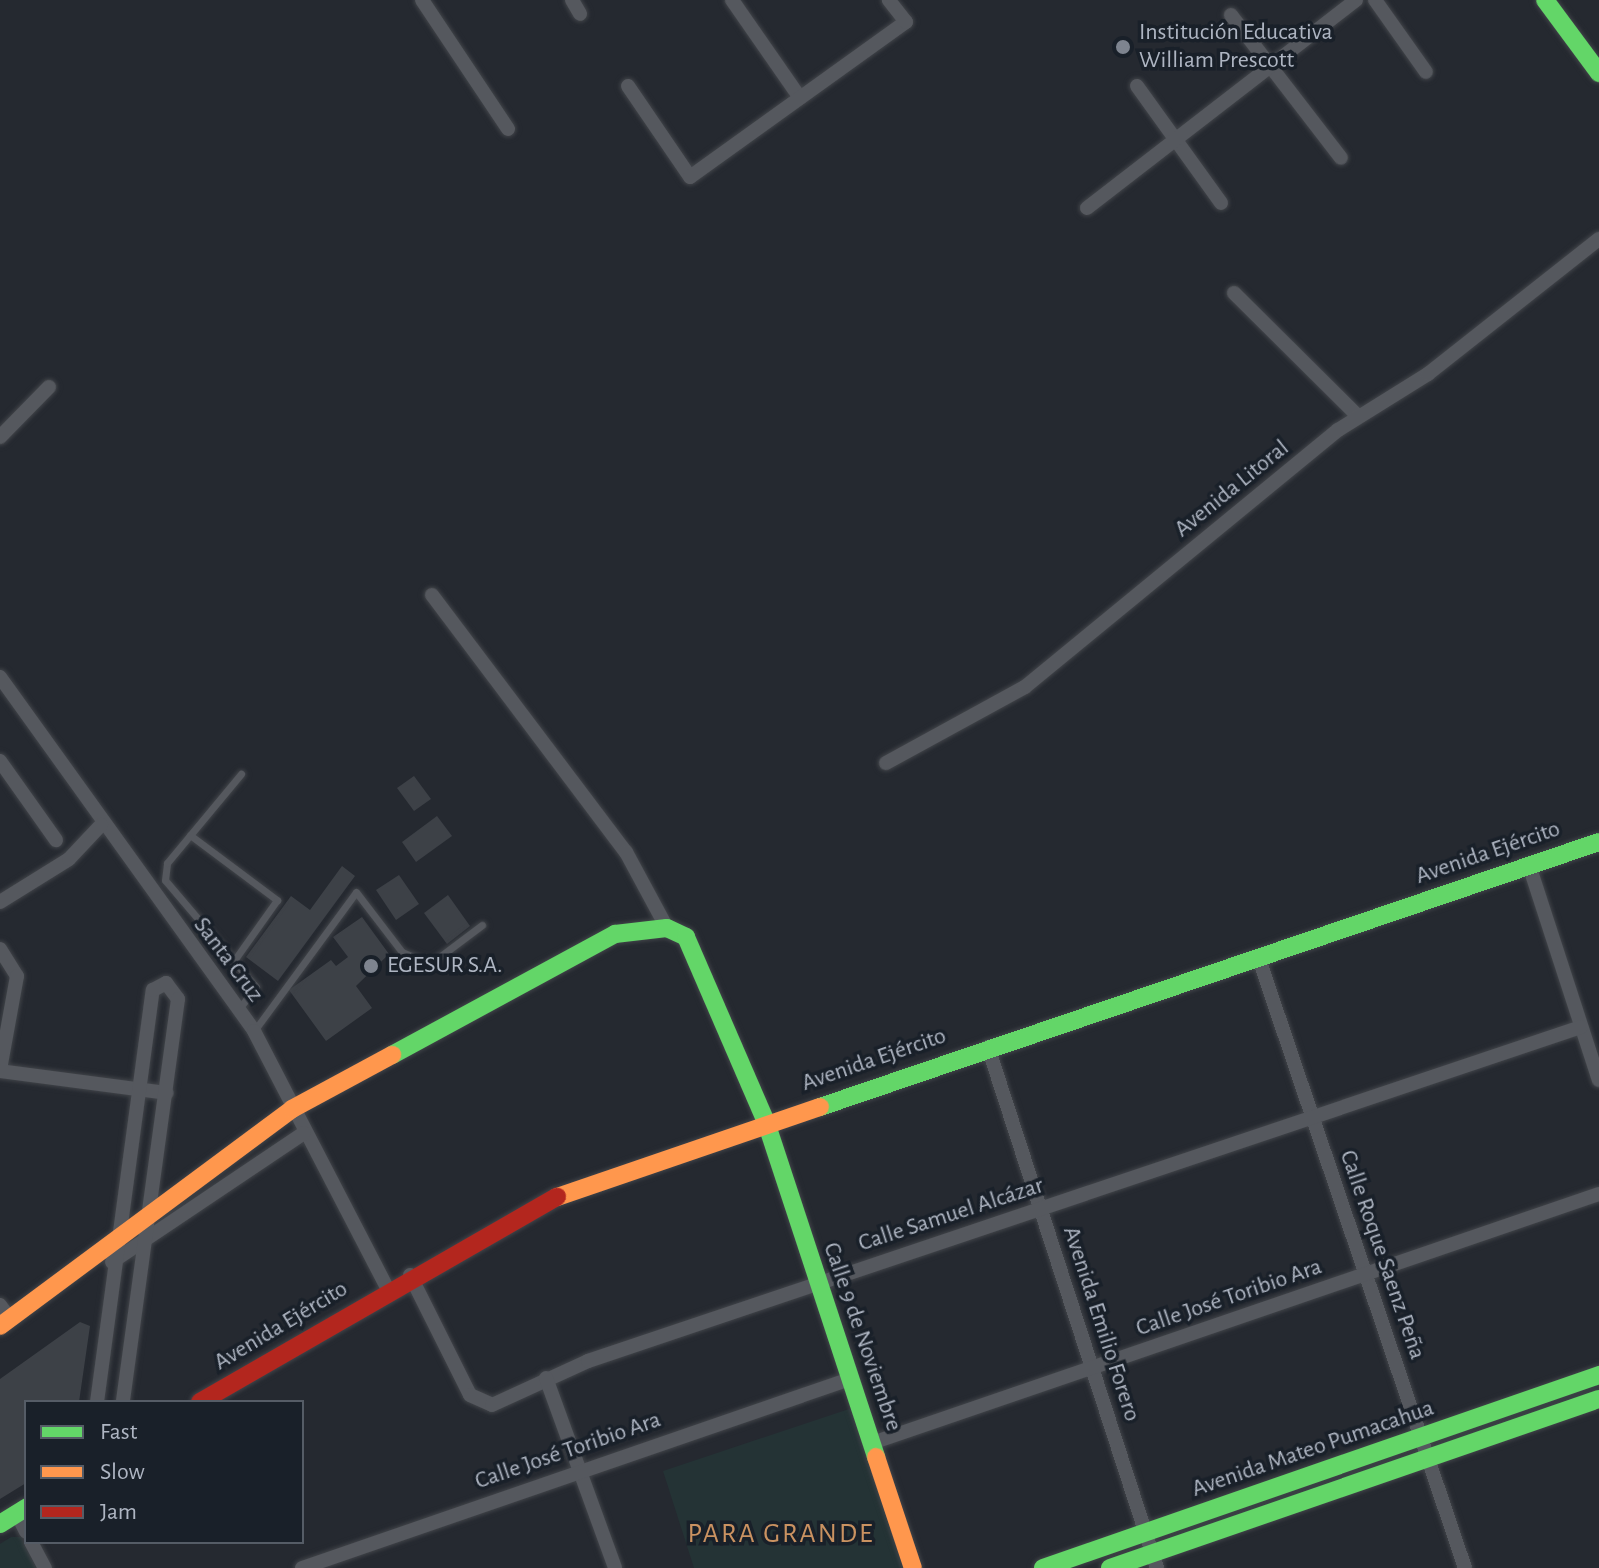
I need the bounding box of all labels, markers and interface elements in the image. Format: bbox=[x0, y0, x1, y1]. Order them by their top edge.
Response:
place label: Institución Educativa William Prescott bbox=[1139, 19, 1333, 75]
marker: Institución Educativa William Prescott bbox=[1114, 38, 1132, 56]
street label: Avenida Litoral bbox=[1169, 434, 1295, 544]
street label: Avenida Ejército bbox=[1412, 815, 1564, 891]
street label: Santa Cruz bbox=[187, 912, 269, 1008]
place label: EGESUR S.A. bbox=[387, 952, 503, 980]
marker: EGESUR S.A. bbox=[362, 957, 380, 975]
street label: Avenida Ejército bbox=[798, 1022, 950, 1098]
street label: Calle Roque Saenz Peña bbox=[1333, 1147, 1431, 1363]
street label: Calle Samuel Alcázar bbox=[855, 1172, 1047, 1258]
street label: Avenida Emilio Forero bbox=[1056, 1223, 1146, 1425]
street label: Calle 9 de Noviembre bbox=[816, 1239, 908, 1435]
street label: Calle José Toribio Ara bbox=[1132, 1253, 1326, 1343]
street label: Avenida Ejército bbox=[209, 1275, 353, 1377]
street label: Avenida Mateo Pumacahua bbox=[1188, 1394, 1438, 1504]
legend bbox=[24, 1400, 304, 1544]
street label: Calle José Toribio Ara bbox=[471, 1406, 665, 1496]
text: Fast bbox=[100, 1420, 137, 1444]
text: Slow bbox=[100, 1460, 145, 1484]
text: Jam bbox=[100, 1500, 137, 1524]
district label: PARA GRANDE bbox=[688, 1517, 874, 1551]

